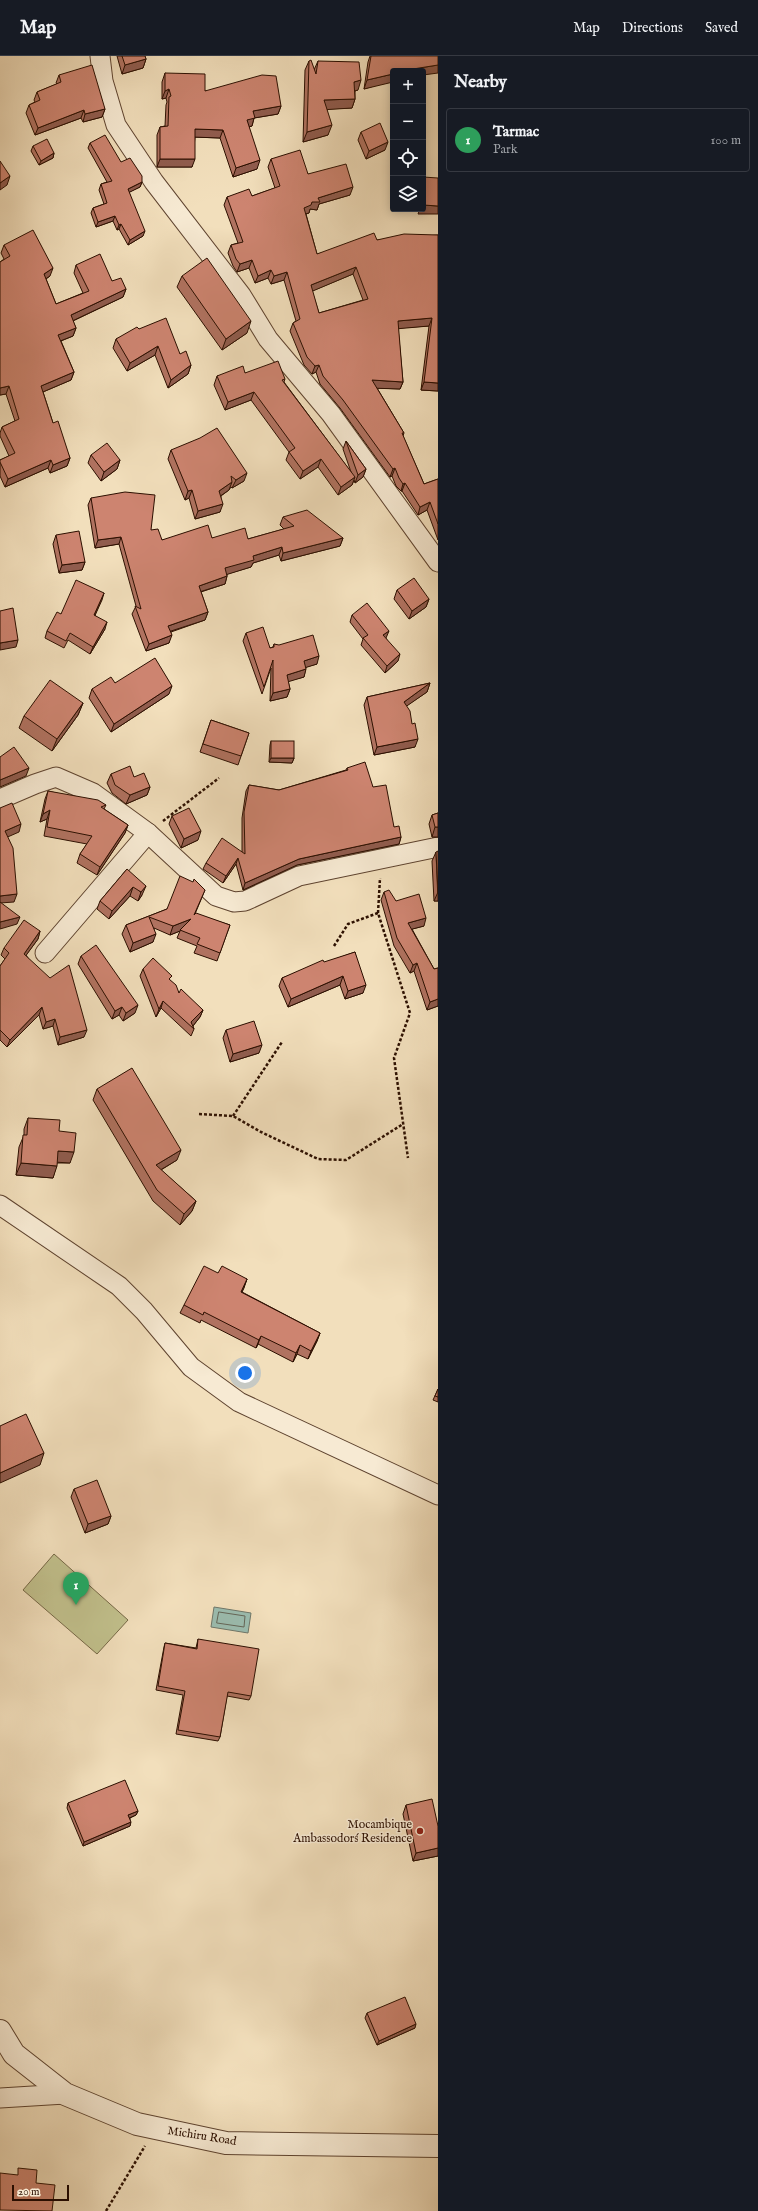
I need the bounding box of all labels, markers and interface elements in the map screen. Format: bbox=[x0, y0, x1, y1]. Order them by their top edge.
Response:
text: Map bbox=[20, 16, 56, 40]
text: Map bbox=[573, 19, 600, 37]
text: Directions bbox=[622, 19, 683, 37]
text: Saved bbox=[705, 19, 738, 37]
map controls bbox=[390, 68, 426, 212]
button: + bbox=[390, 68, 426, 104]
text: Nearby bbox=[454, 72, 507, 93]
button: − bbox=[390, 104, 426, 140]
text: Tarmac bbox=[493, 122, 539, 141]
text: 1 bbox=[466, 132, 470, 149]
text: 100 m bbox=[711, 132, 741, 149]
button: locate bbox=[390, 140, 426, 176]
text: Park bbox=[493, 141, 518, 158]
button: layers bbox=[390, 176, 426, 212]
your location bbox=[235, 1363, 255, 1383]
pin: 1 bbox=[63, 1572, 89, 1605]
place label: Mocambique Ambassodorś Residence bbox=[292, 1817, 412, 1846]
marker: Mocambique Ambassodorś Residence bbox=[415, 1826, 425, 1836]
street label: Michiru Road bbox=[166, 2123, 238, 2149]
scale bar bbox=[12, 2183, 69, 2202]
text: 20 m bbox=[18, 2185, 39, 2199]

